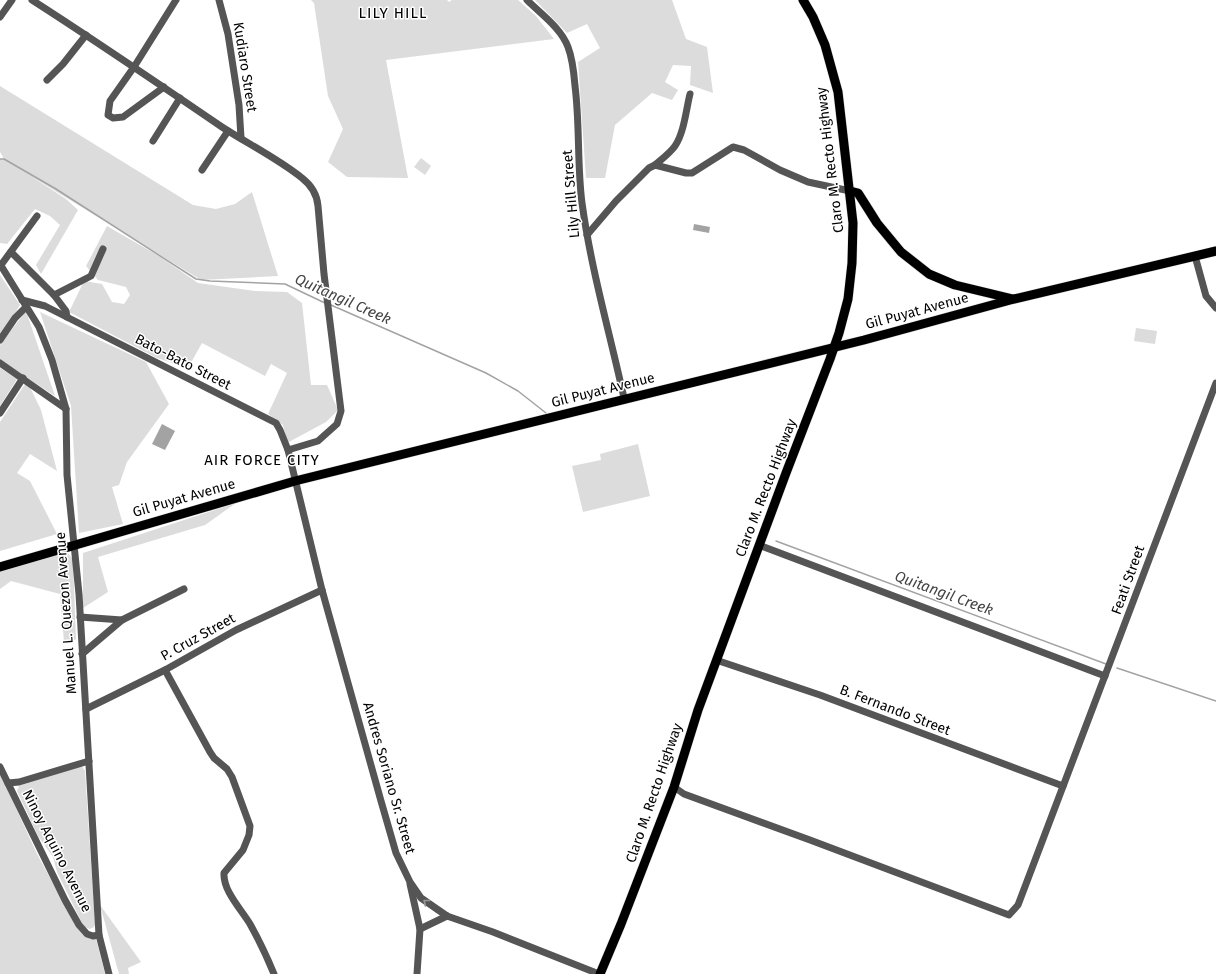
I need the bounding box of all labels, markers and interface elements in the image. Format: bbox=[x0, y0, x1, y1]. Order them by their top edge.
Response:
district label: LILY HILL bbox=[359, 4, 427, 22]
street label: Kudiaro Street bbox=[229, 21, 261, 114]
street label: Claro M. Recto Highway bbox=[813, 86, 847, 234]
street label: Lily Hill Street bbox=[559, 148, 583, 239]
water label: Quitangil Creek bbox=[292, 270, 394, 328]
street label: Gil Puyat Avenue bbox=[864, 289, 970, 333]
street label: Bato-Bato Street bbox=[132, 330, 235, 394]
street label: Gil Puyat Avenue bbox=[550, 369, 656, 411]
street label: Claro M. Recto Highway bbox=[732, 416, 800, 559]
district label: AIR FORCE CITY bbox=[204, 451, 320, 469]
street label: Gil Puyat Avenue bbox=[131, 475, 237, 521]
street label: Manuel L. Quezon Avenue bbox=[52, 531, 80, 695]
street label: Feati Street bbox=[1108, 542, 1149, 617]
water label: Quitangil Creek bbox=[892, 567, 996, 619]
street label: P. Cruz Street bbox=[158, 609, 239, 664]
street label: B. Fernando Street bbox=[837, 681, 954, 739]
street label: Andres Soriano Sr. Street bbox=[359, 700, 419, 857]
street label: Claro M. Recto Highway bbox=[622, 721, 686, 865]
street label: Ninoy Aquino Avenue bbox=[19, 787, 95, 915]
one-way arrow bbox=[423, 899, 431, 906]

